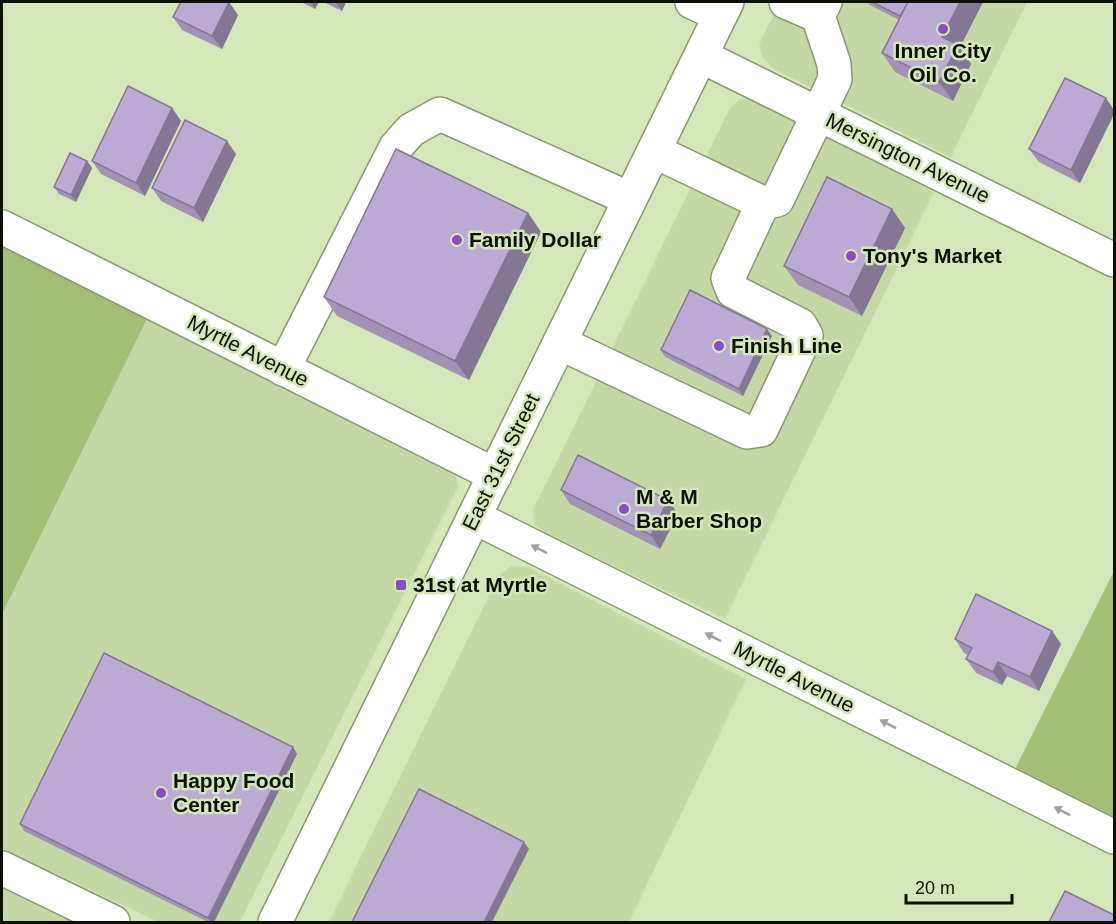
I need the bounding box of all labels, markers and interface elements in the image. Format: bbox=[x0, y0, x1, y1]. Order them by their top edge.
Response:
marker: Inner City Oil Co. bbox=[936, 22, 950, 36]
place label: Inner City Oil Co. bbox=[895, 39, 992, 86]
street label: Mersington Avenue bbox=[823, 108, 994, 207]
place label: Family Dollar bbox=[469, 228, 601, 251]
marker: Family Dollar bbox=[450, 233, 464, 247]
place label: Tony's Market bbox=[863, 244, 1002, 267]
marker: Tony's Market bbox=[844, 249, 858, 263]
street label: Myrtle Avenue bbox=[184, 310, 313, 391]
place label: Finish Line bbox=[731, 334, 842, 357]
marker: Finish Line bbox=[712, 339, 726, 353]
street label: East 31st Street bbox=[457, 389, 544, 534]
place label: M & M Barber Shop bbox=[636, 485, 762, 532]
marker: M & M Barber Shop bbox=[617, 502, 631, 516]
one-way arrow bbox=[531, 545, 548, 554]
place label: 31st at Myrtle bbox=[413, 573, 547, 596]
marker: 31st at Myrtle bbox=[394, 578, 408, 592]
one-way arrow bbox=[705, 632, 722, 641]
street label: Myrtle Avenue bbox=[730, 636, 859, 717]
one-way arrow bbox=[879, 719, 896, 729]
place label: Happy Food Center bbox=[173, 769, 294, 816]
marker: Happy Food Center bbox=[154, 786, 168, 800]
one-way arrow bbox=[1054, 806, 1071, 816]
scale bar bbox=[906, 867, 1012, 905]
text: 20 m bbox=[915, 878, 955, 898]

